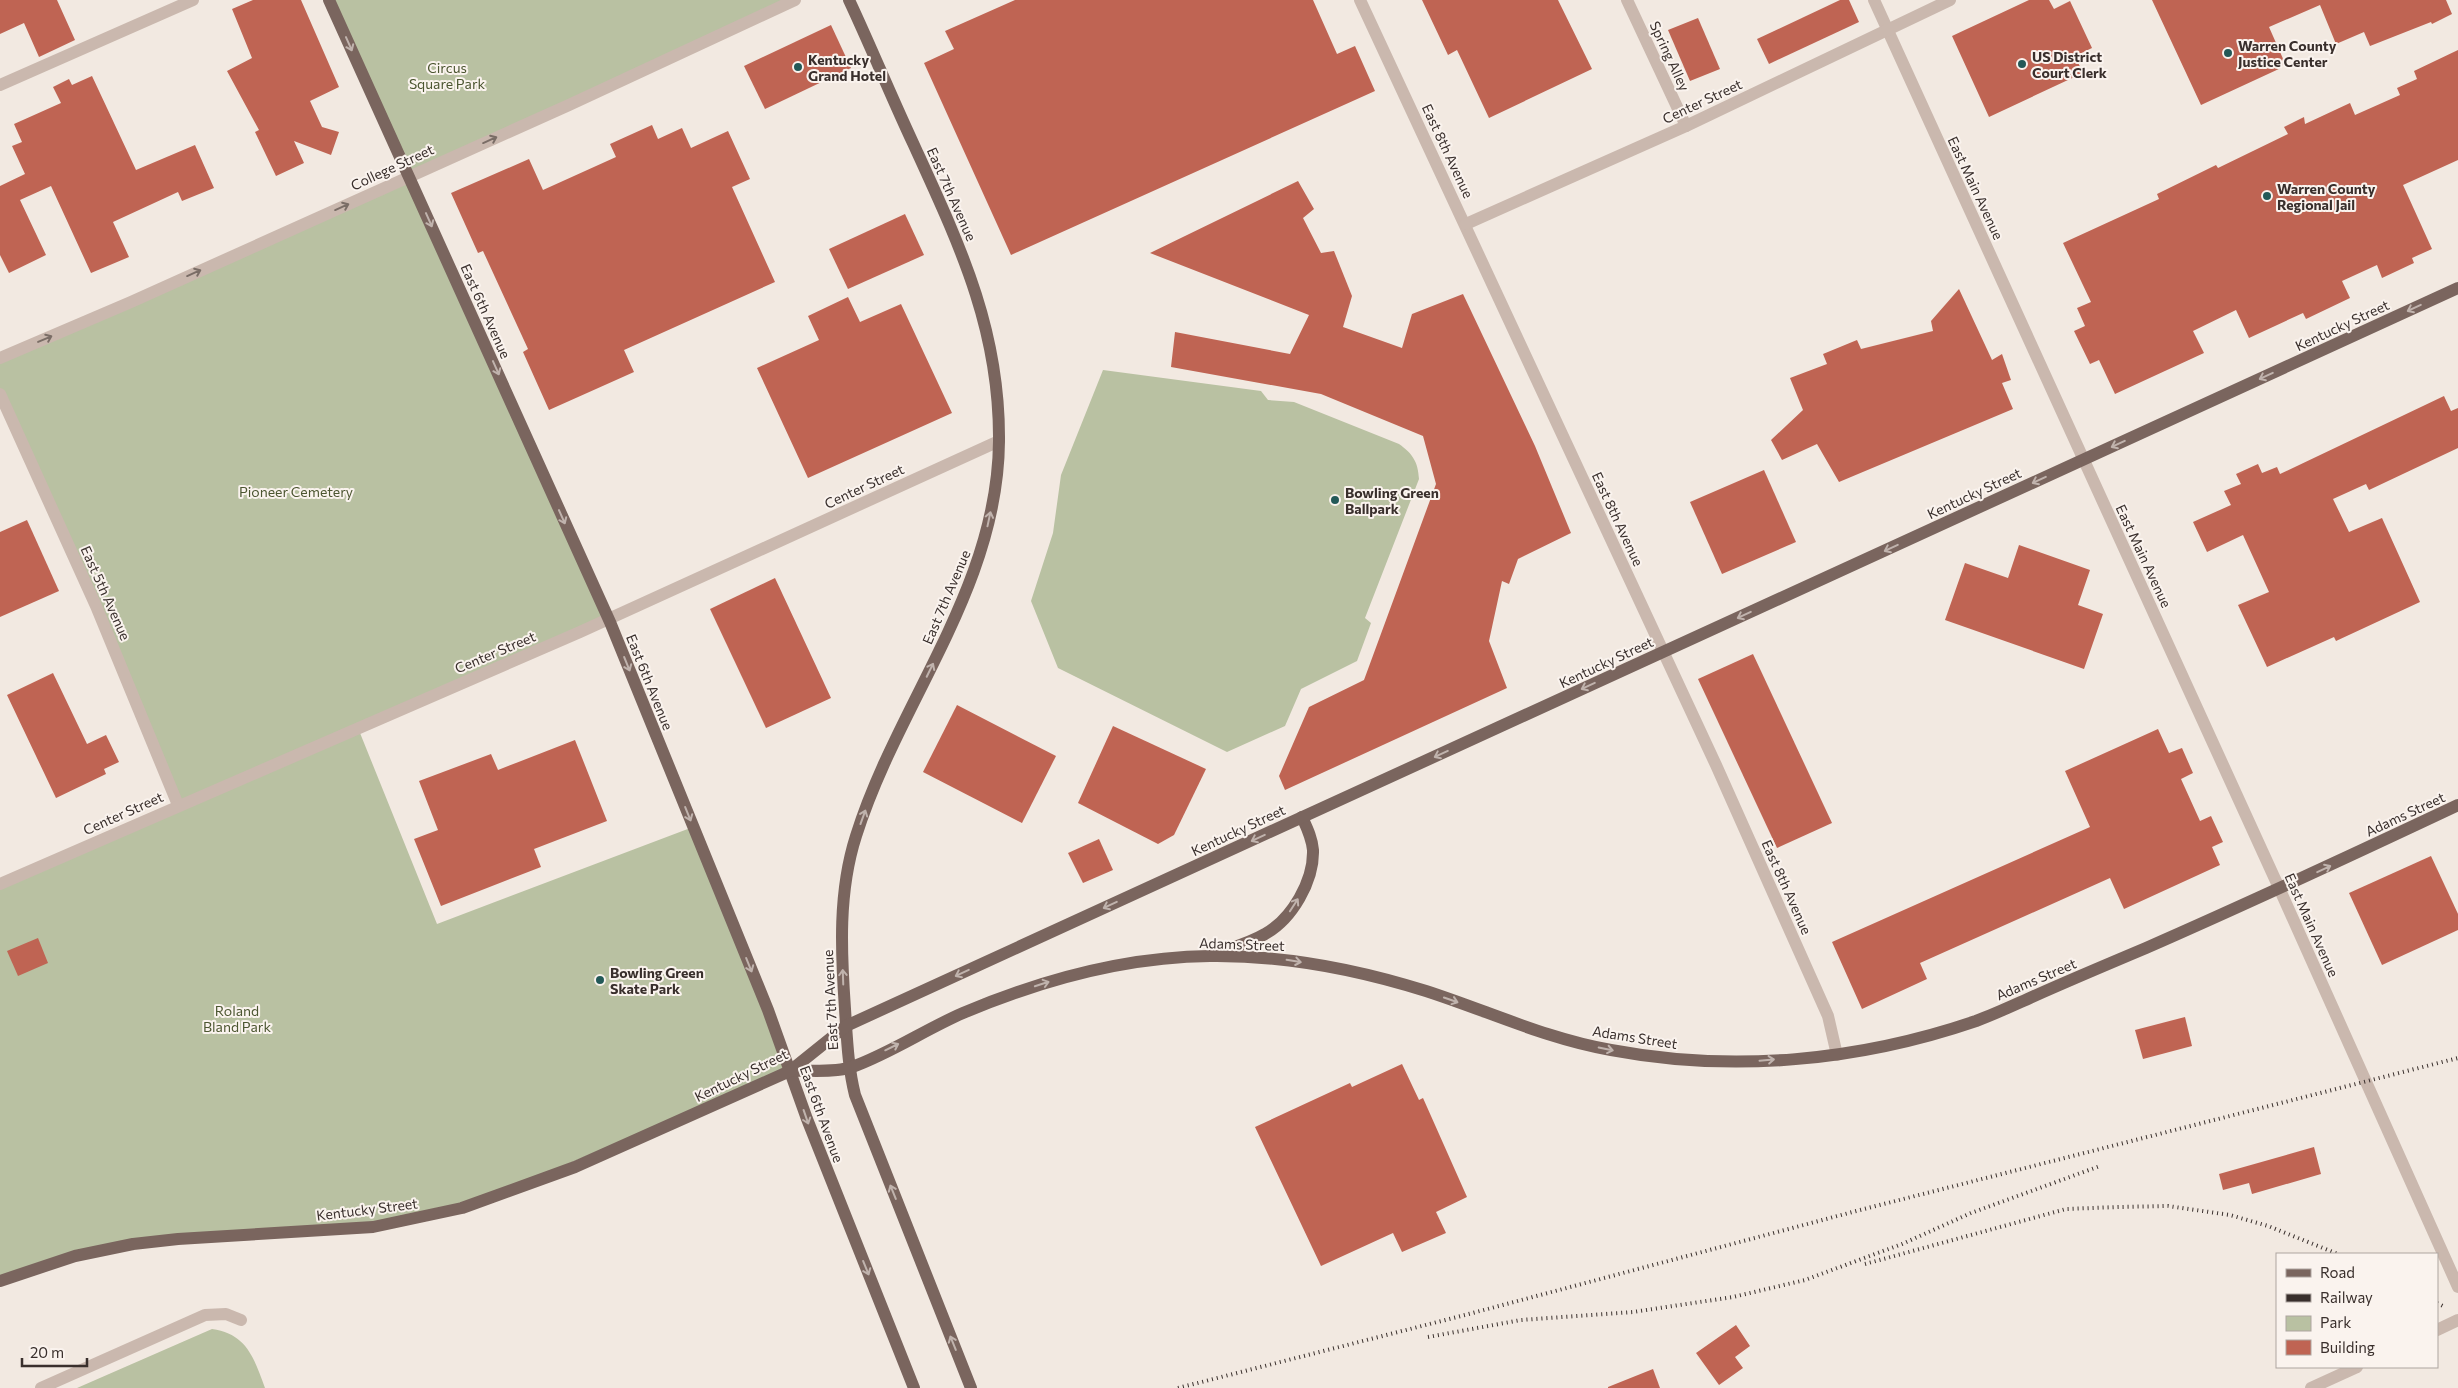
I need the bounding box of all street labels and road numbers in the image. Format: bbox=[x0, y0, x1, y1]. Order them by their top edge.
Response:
street label: Spring Alley bbox=[1646, 18, 1694, 94]
street label: Center Street bbox=[1659, 75, 1745, 127]
street label: East 8th Avenue bbox=[1419, 101, 1477, 201]
street label: East Main Avenue bbox=[1945, 134, 2007, 242]
street label: College Street bbox=[348, 140, 436, 194]
street label: East 7th Avenue bbox=[924, 144, 980, 244]
street label: East 6th Avenue bbox=[457, 261, 515, 361]
street label: Kentucky Street bbox=[2292, 296, 2392, 354]
street label: Center Street bbox=[821, 460, 907, 512]
street label: Kentucky Street bbox=[1924, 464, 2024, 522]
street label: East 8th Avenue bbox=[1589, 469, 1647, 569]
street label: East Main Avenue bbox=[2113, 502, 2175, 610]
street label: East 5th Avenue bbox=[78, 543, 134, 643]
street label: East 7th Avenue bbox=[918, 547, 974, 647]
street label: Center Street bbox=[452, 627, 538, 677]
street label: East 6th Avenue bbox=[623, 632, 677, 732]
street label: Kentucky Street bbox=[1556, 633, 1656, 691]
street label: Center Street bbox=[80, 788, 166, 838]
street label: Adams Street bbox=[2363, 788, 2448, 840]
street label: Kentucky Street bbox=[1188, 801, 1288, 859]
street label: East 8th Avenue bbox=[1758, 837, 1816, 937]
street label: East Main Avenue bbox=[2281, 870, 2343, 980]
street label: Adams Street bbox=[1199, 934, 1285, 954]
street label: East 7th Avenue bbox=[819, 949, 841, 1051]
street label: Adams Street bbox=[1993, 954, 2079, 1004]
street label: Adams Street bbox=[1591, 1022, 1679, 1052]
street label: Kentucky Street bbox=[691, 1045, 791, 1105]
street label: East 6th Avenue bbox=[797, 1063, 847, 1165]
street label: Kentucky Street bbox=[315, 1194, 419, 1224]

